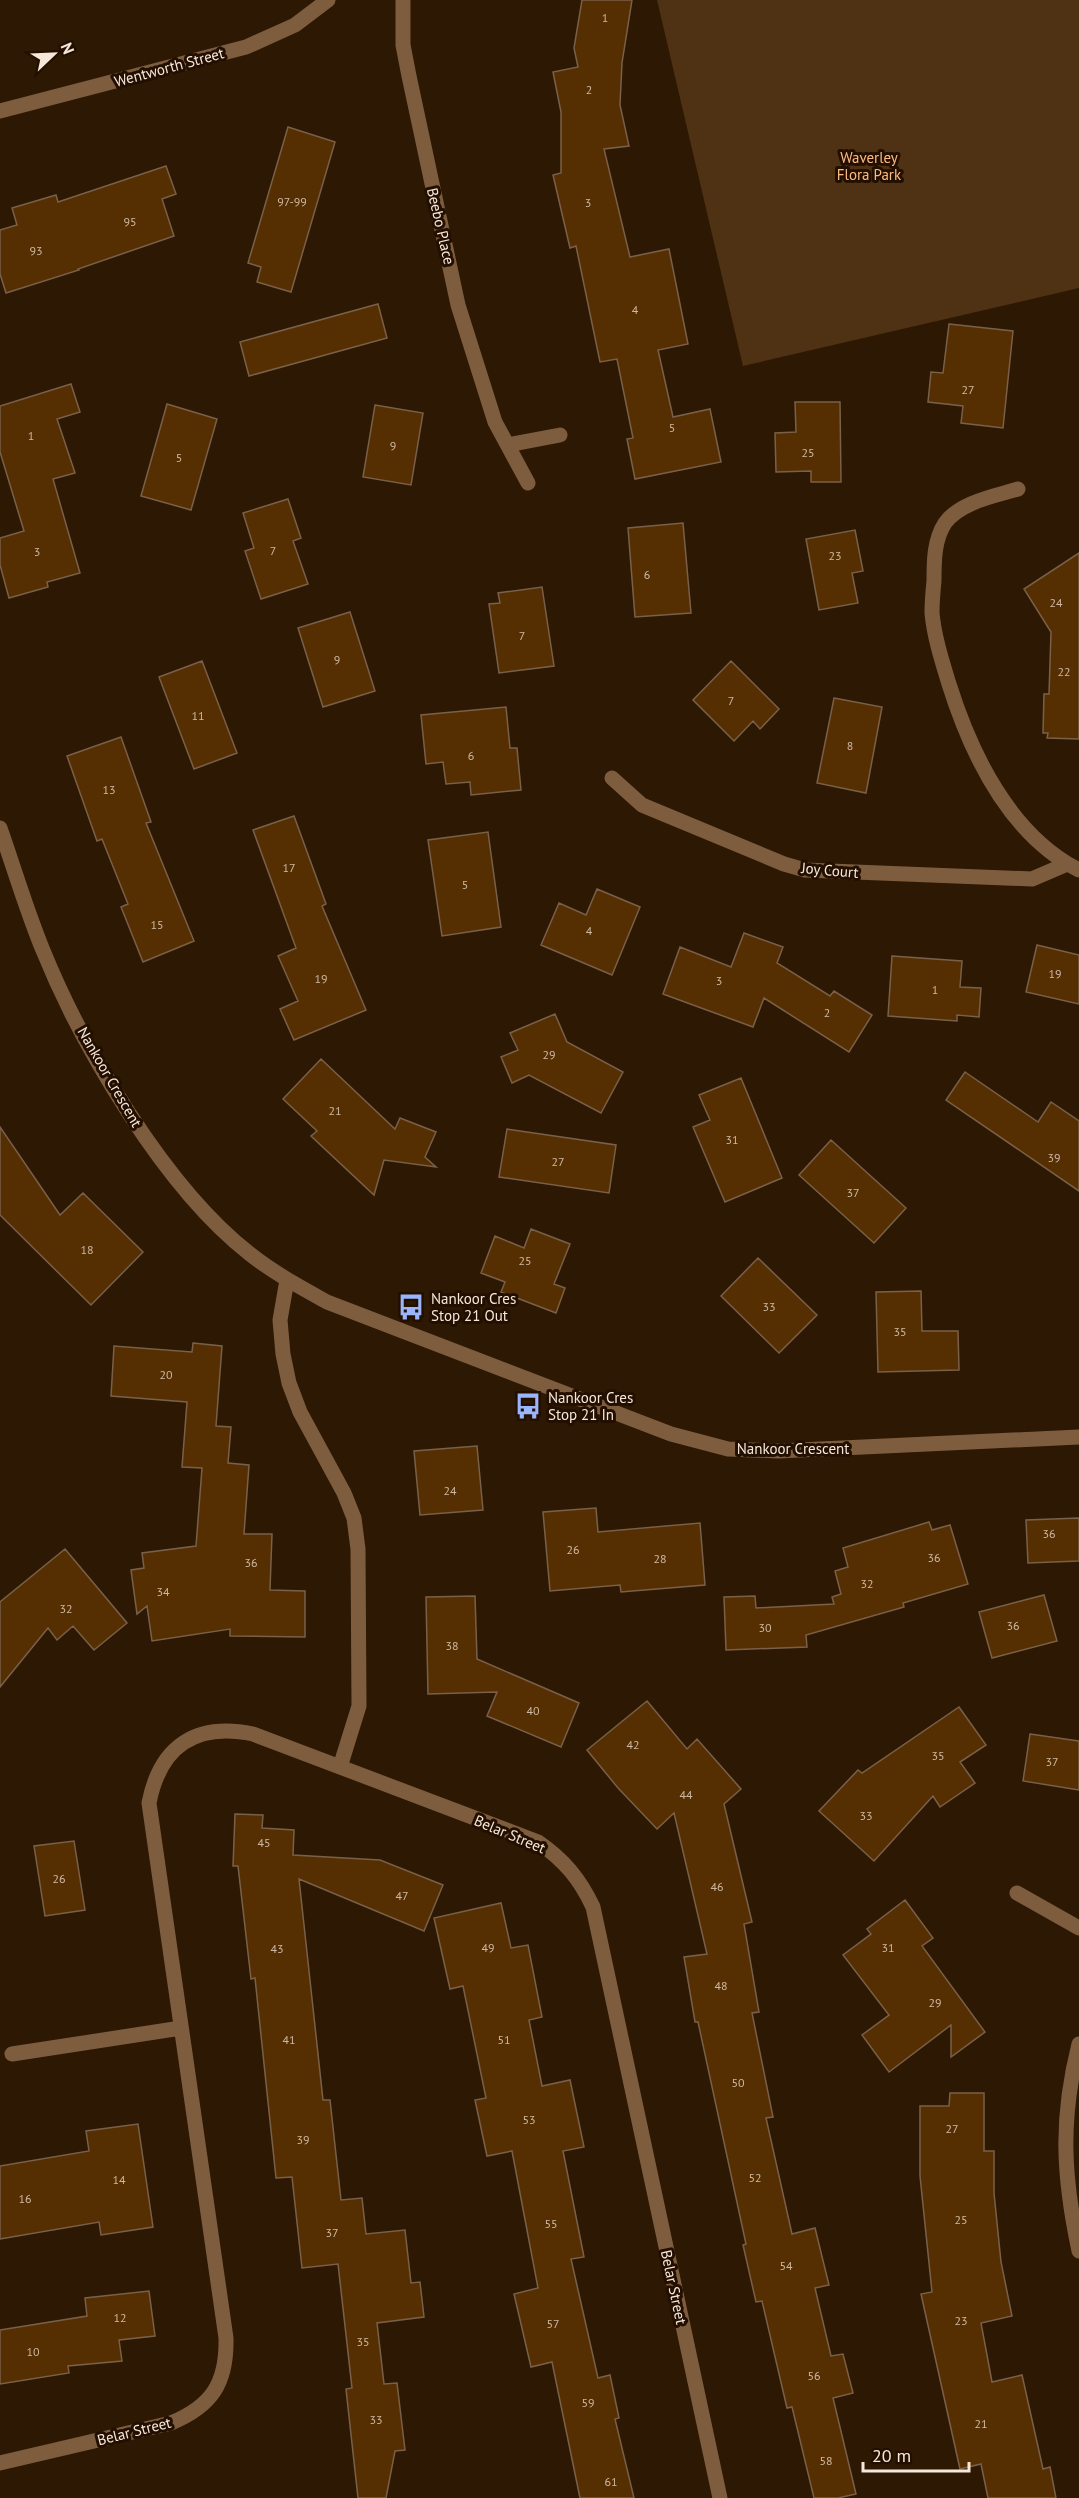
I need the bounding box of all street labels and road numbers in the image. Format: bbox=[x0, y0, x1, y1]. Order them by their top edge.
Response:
street label: Wentworth Street bbox=[112, 43, 226, 91]
street label: Beebo Place bbox=[423, 186, 459, 266]
street label: Joy Court bbox=[800, 858, 859, 882]
street label: Nankoor Crescent bbox=[74, 1023, 146, 1131]
street label: Nankoor Crescent bbox=[737, 1439, 849, 1458]
street label: Belar Street bbox=[471, 1810, 549, 1858]
street label: Belar Street bbox=[657, 2248, 691, 2326]
street label: Belar Street bbox=[95, 2413, 173, 2449]

